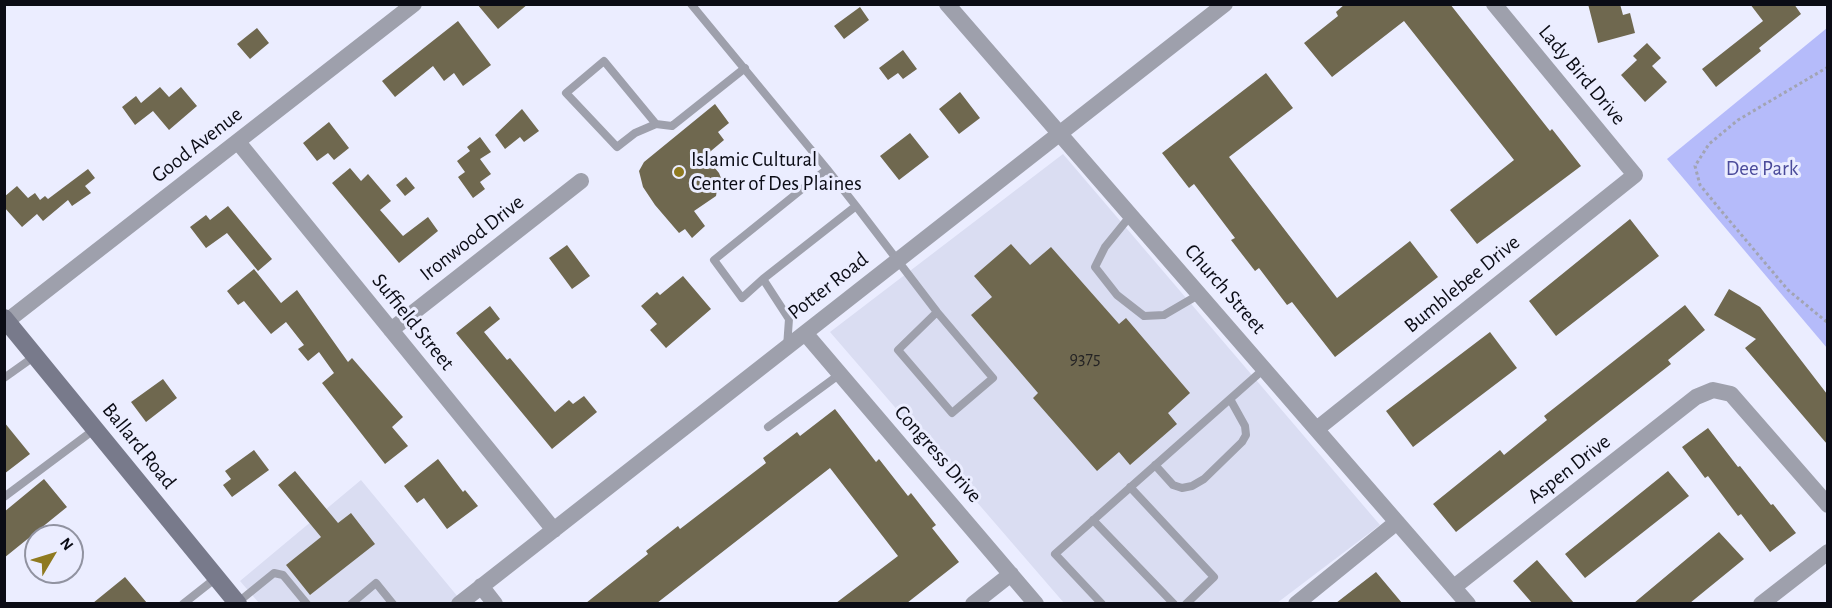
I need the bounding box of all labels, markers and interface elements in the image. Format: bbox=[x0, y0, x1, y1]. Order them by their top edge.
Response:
street label: Lady Bird Drive bbox=[1533, 20, 1631, 130]
street label: Good Avenue bbox=[147, 102, 247, 188]
place label: Islamic Cultural Center of Des Plaines bbox=[691, 147, 862, 197]
park label: Dee Park bbox=[1726, 156, 1798, 182]
marker: Islamic Cultural Center of Des Plaines bbox=[672, 165, 686, 179]
street label: Ironwood Drive bbox=[415, 190, 529, 286]
street label: Bumblebee Drive bbox=[1399, 230, 1525, 338]
street label: Church Street bbox=[1179, 239, 1271, 339]
street label: Potter Road bbox=[783, 247, 873, 325]
street label: Suffield Street bbox=[366, 269, 460, 375]
house number: 9375 bbox=[1070, 348, 1100, 370]
street label: Ballard Road bbox=[97, 398, 181, 494]
street label: Congress Drive bbox=[889, 400, 987, 508]
street label: Aspen Drive bbox=[1523, 429, 1615, 509]
north arrow bbox=[24, 524, 84, 584]
text: N bbox=[57, 535, 76, 553]

